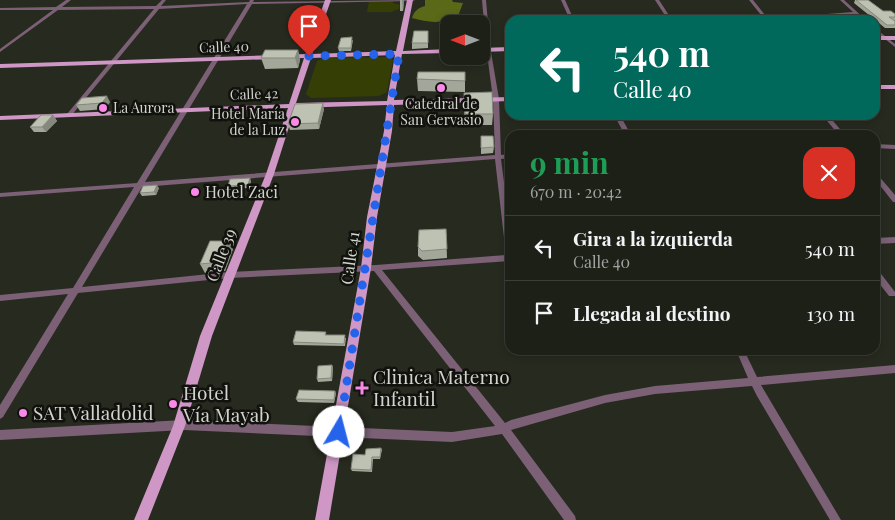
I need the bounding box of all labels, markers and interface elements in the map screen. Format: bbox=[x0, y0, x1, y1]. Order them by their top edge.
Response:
pin bbox=[288, 5, 330, 56]
icon: arrive bbox=[295, 12, 323, 40]
north arrow bbox=[440, 15, 490, 65]
map controls bbox=[440, 15, 490, 65]
text: 540 m bbox=[613, 29, 710, 76]
icon: left bbox=[530, 35, 595, 100]
street label: Calle 40 bbox=[199, 36, 249, 57]
text: Calle 40 bbox=[613, 74, 692, 104]
marker: Catedral de San Gervasio bbox=[435, 82, 447, 94]
street label: Calle 42 bbox=[229, 83, 279, 104]
place label: Catedral de San Gervasio bbox=[400, 94, 482, 129]
place label: La Aurora bbox=[113, 98, 174, 117]
marker: La Aurora bbox=[97, 102, 109, 114]
place label: Hotel María de la Luz bbox=[211, 104, 285, 139]
marker: Hotel María de la Luz bbox=[289, 116, 301, 128]
text: 9 min bbox=[530, 142, 609, 182]
button: close bbox=[803, 147, 855, 199]
place label: Hotel Zaci bbox=[205, 181, 278, 202]
text: 670 m · 20:42 bbox=[530, 181, 622, 202]
marker: Hotel Zaci bbox=[189, 186, 201, 198]
street label: Calle 39 bbox=[201, 225, 240, 284]
text: Gira a la izquierda bbox=[573, 225, 733, 251]
street label: Calle 41 bbox=[335, 230, 364, 286]
icon: left bbox=[530, 234, 558, 262]
text: 540 m bbox=[805, 235, 855, 261]
text: Calle 40 bbox=[573, 251, 630, 272]
icon: arrive bbox=[530, 299, 558, 327]
text: Llegada al destino bbox=[573, 300, 731, 326]
text: 130 m bbox=[807, 300, 855, 326]
place label: Clinica Materno Infantil bbox=[373, 363, 510, 411]
place label: Hotel Vía Mayab bbox=[182, 379, 270, 427]
marker: Clinica Materno Infantil bbox=[355, 381, 369, 395]
marker: Hotel Vía Mayab bbox=[167, 398, 179, 410]
place label: SAT Valladolid bbox=[33, 399, 154, 425]
position arrow bbox=[312, 405, 364, 457]
marker: SAT Valladolid bbox=[17, 407, 29, 419]

